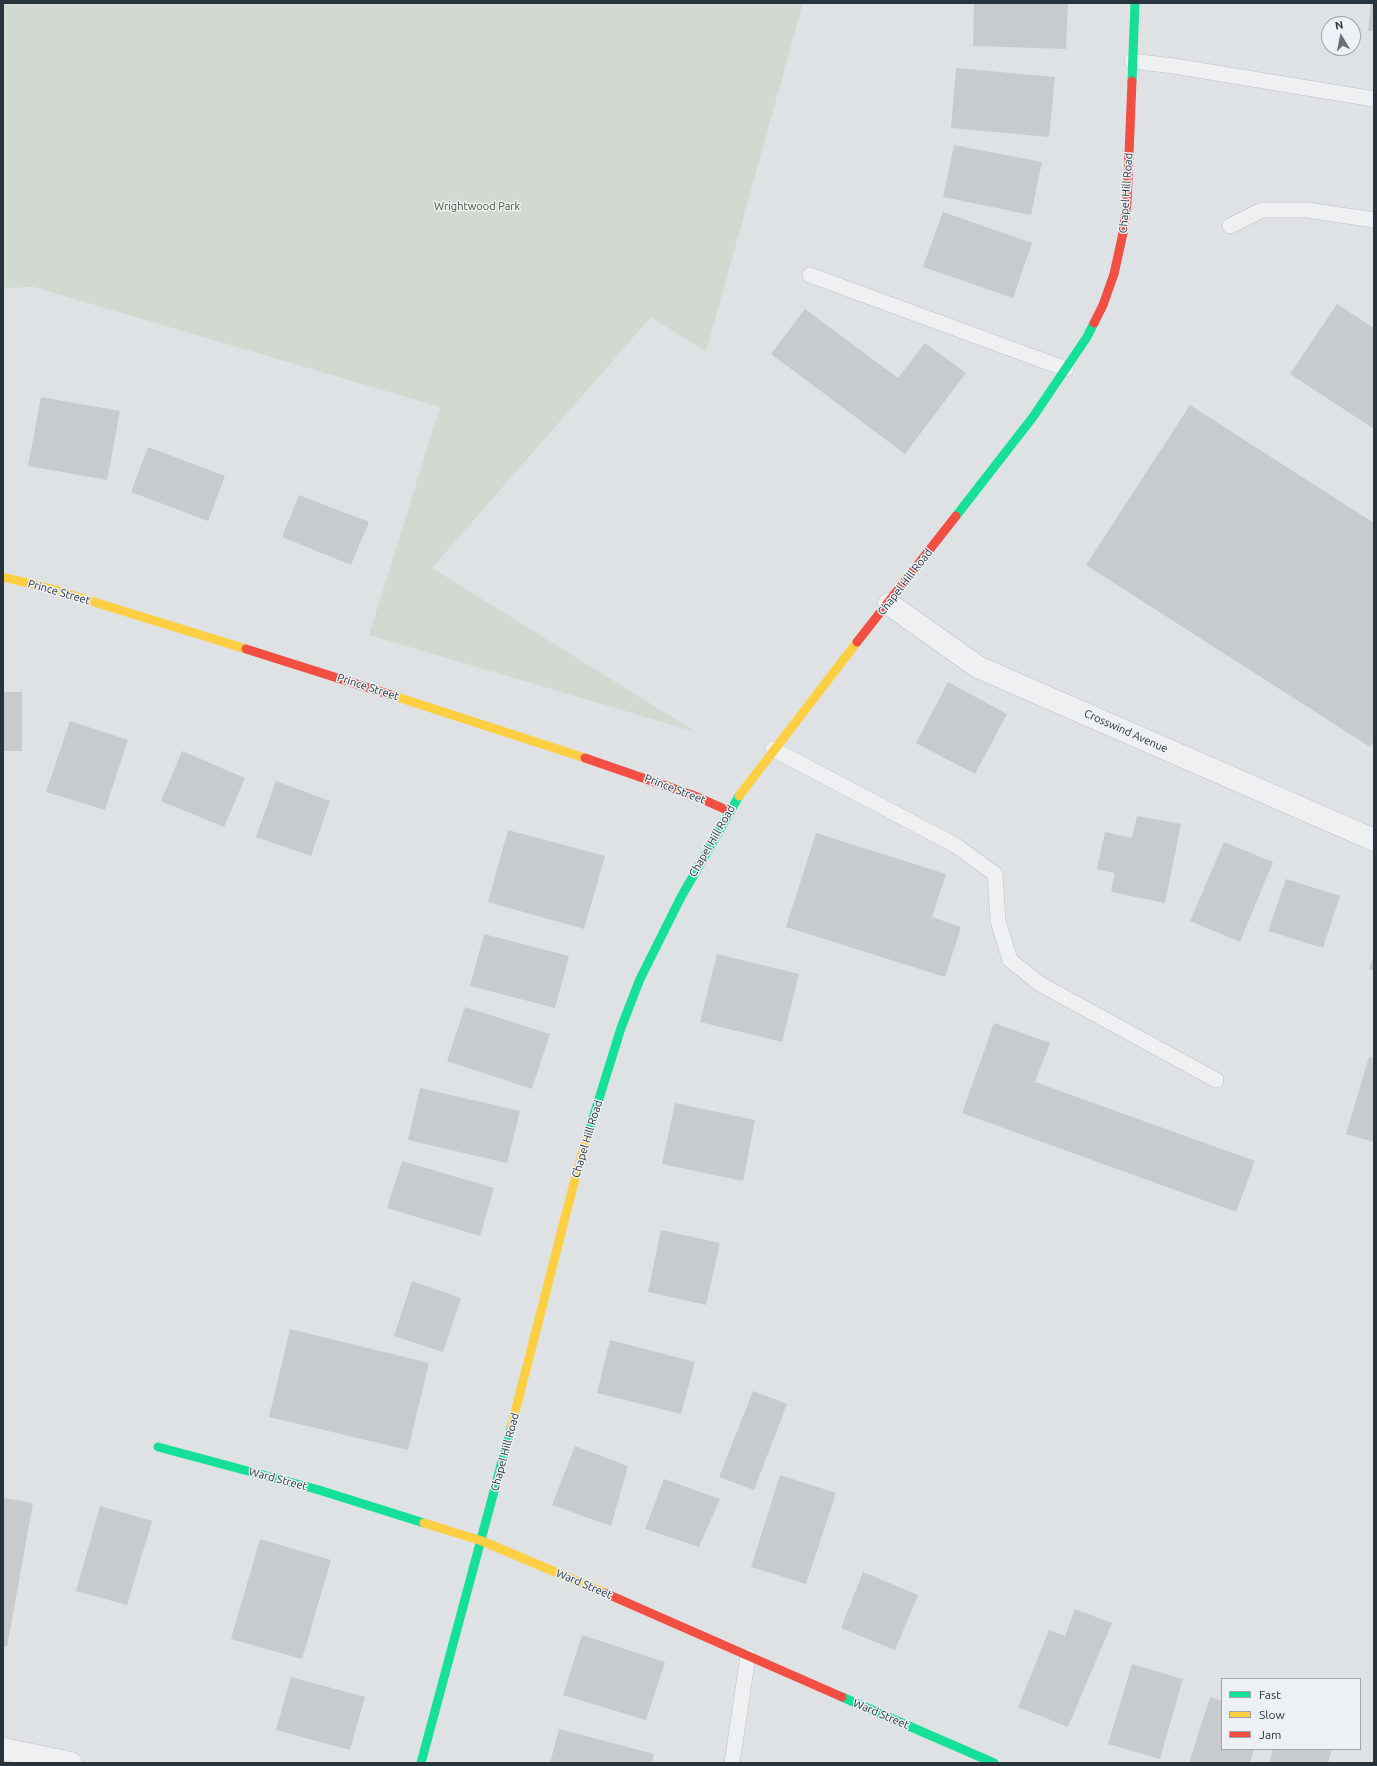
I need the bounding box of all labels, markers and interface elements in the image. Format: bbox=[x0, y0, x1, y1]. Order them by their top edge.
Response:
north arrow bbox=[1321, 16, 1361, 56]
text: N bbox=[1334, 19, 1344, 32]
street label: Chapel Hill Road bbox=[1117, 152, 1135, 234]
park label: Wrightwood Park bbox=[434, 199, 520, 213]
street label: Chapel Hill Road bbox=[875, 546, 935, 618]
street label: Prince Street bbox=[26, 577, 92, 607]
street label: Prince Street bbox=[335, 671, 401, 703]
street label: Crosswind Avenue bbox=[1082, 707, 1170, 755]
street label: Prince Street bbox=[643, 771, 707, 807]
street label: Chapel Hill Road bbox=[686, 803, 738, 879]
street label: Chapel Hill Road bbox=[569, 1099, 605, 1179]
street label: Chapel Hill Road bbox=[488, 1411, 522, 1493]
street label: Ward Street bbox=[248, 1465, 308, 1493]
street label: Ward Street bbox=[554, 1566, 614, 1602]
legend bbox=[1221, 1678, 1361, 1750]
text: Fast bbox=[1259, 1688, 1281, 1701]
street label: Ward Street bbox=[851, 1696, 911, 1732]
text: Slow bbox=[1259, 1708, 1285, 1721]
text: Jam bbox=[1259, 1728, 1281, 1741]

